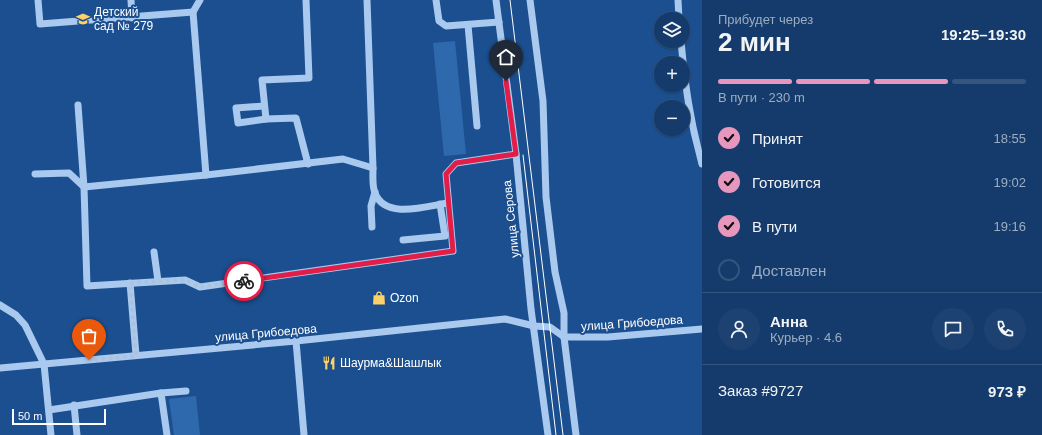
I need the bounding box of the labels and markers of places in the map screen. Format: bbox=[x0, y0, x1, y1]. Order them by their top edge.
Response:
place label: Детский сад № 279 bbox=[94, 5, 154, 33]
school or university icon: Детский сад № 279 bbox=[75, 11, 91, 27]
pin bbox=[489, 40, 523, 81]
shop icon: Ozon bbox=[371, 290, 387, 306]
place label: Ozon bbox=[390, 291, 419, 305]
pin bbox=[72, 319, 106, 360]
restaurant icon: Шаурма&Шашлык bbox=[321, 355, 337, 371]
place label: Шаурма&Шашлык bbox=[340, 356, 442, 370]

